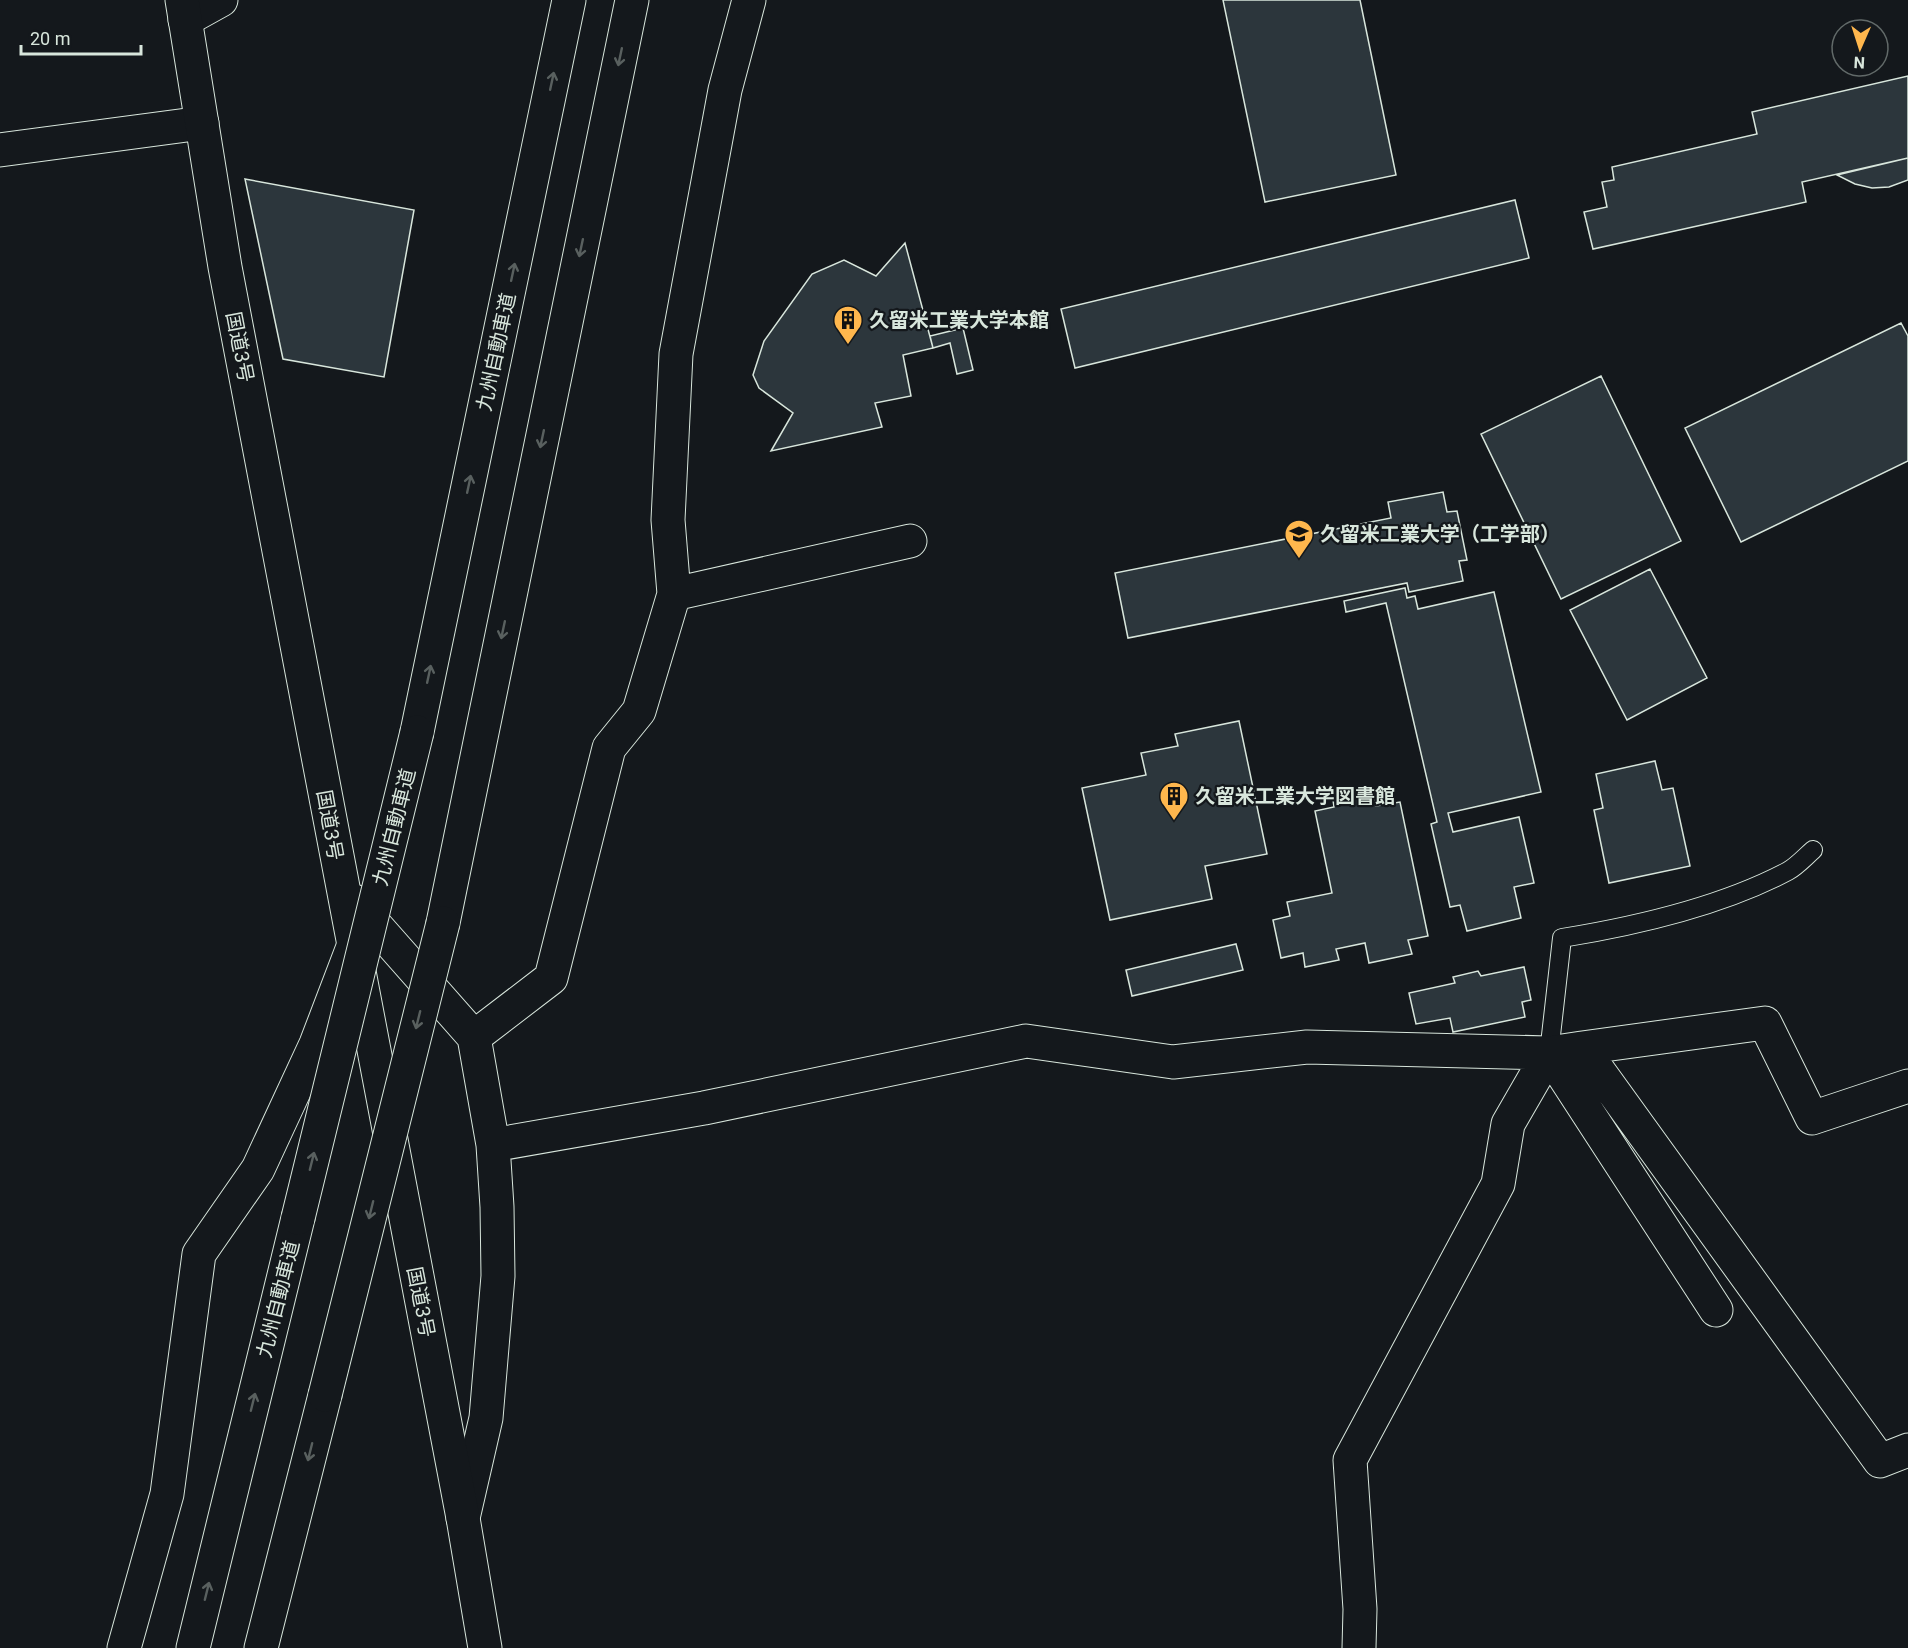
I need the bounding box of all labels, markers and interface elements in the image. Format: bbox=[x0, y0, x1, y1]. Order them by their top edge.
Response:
scale bar bbox=[21, 18, 141, 56]
north arrow bbox=[1830, 18, 1890, 78]
text: 20 m bbox=[30, 28, 70, 49]
one-way arrow bbox=[614, 47, 625, 67]
text: N bbox=[1853, 53, 1865, 72]
one-way arrow bbox=[547, 72, 559, 91]
one-way arrow bbox=[575, 238, 586, 258]
one-way arrow bbox=[507, 263, 519, 282]
street label: 九州自動車道 bbox=[472, 291, 520, 413]
building icon: 久留米工業大学本館 bbox=[832, 304, 864, 346]
place label: 久留米工業大学本館 bbox=[869, 308, 1049, 332]
street label: 国道3号 bbox=[221, 310, 259, 384]
one-way arrow bbox=[536, 429, 547, 449]
one-way arrow bbox=[463, 474, 475, 493]
school or university icon: 久留米工業大学（工学部） bbox=[1283, 518, 1315, 560]
place label: 久留米工業大学（工学部） bbox=[1320, 522, 1560, 546]
one-way arrow bbox=[496, 621, 508, 640]
one-way arrow bbox=[424, 665, 435, 685]
street label: 九州自動車道 bbox=[368, 766, 420, 888]
building icon: 久留米工業大学図書館 bbox=[1158, 780, 1190, 822]
place label: 久留米工業大学図書館 bbox=[1195, 784, 1395, 808]
street label: 国道3号 bbox=[312, 788, 348, 862]
one-way arrow bbox=[412, 1011, 424, 1030]
one-way arrow bbox=[307, 1152, 319, 1171]
one-way arrow bbox=[364, 1200, 376, 1219]
street label: 九州自動車道 bbox=[252, 1238, 304, 1360]
street label: 国道3号 bbox=[402, 1265, 440, 1339]
one-way arrow bbox=[248, 1393, 260, 1412]
one-way arrow bbox=[304, 1442, 316, 1461]
one-way arrow bbox=[201, 1582, 213, 1601]

